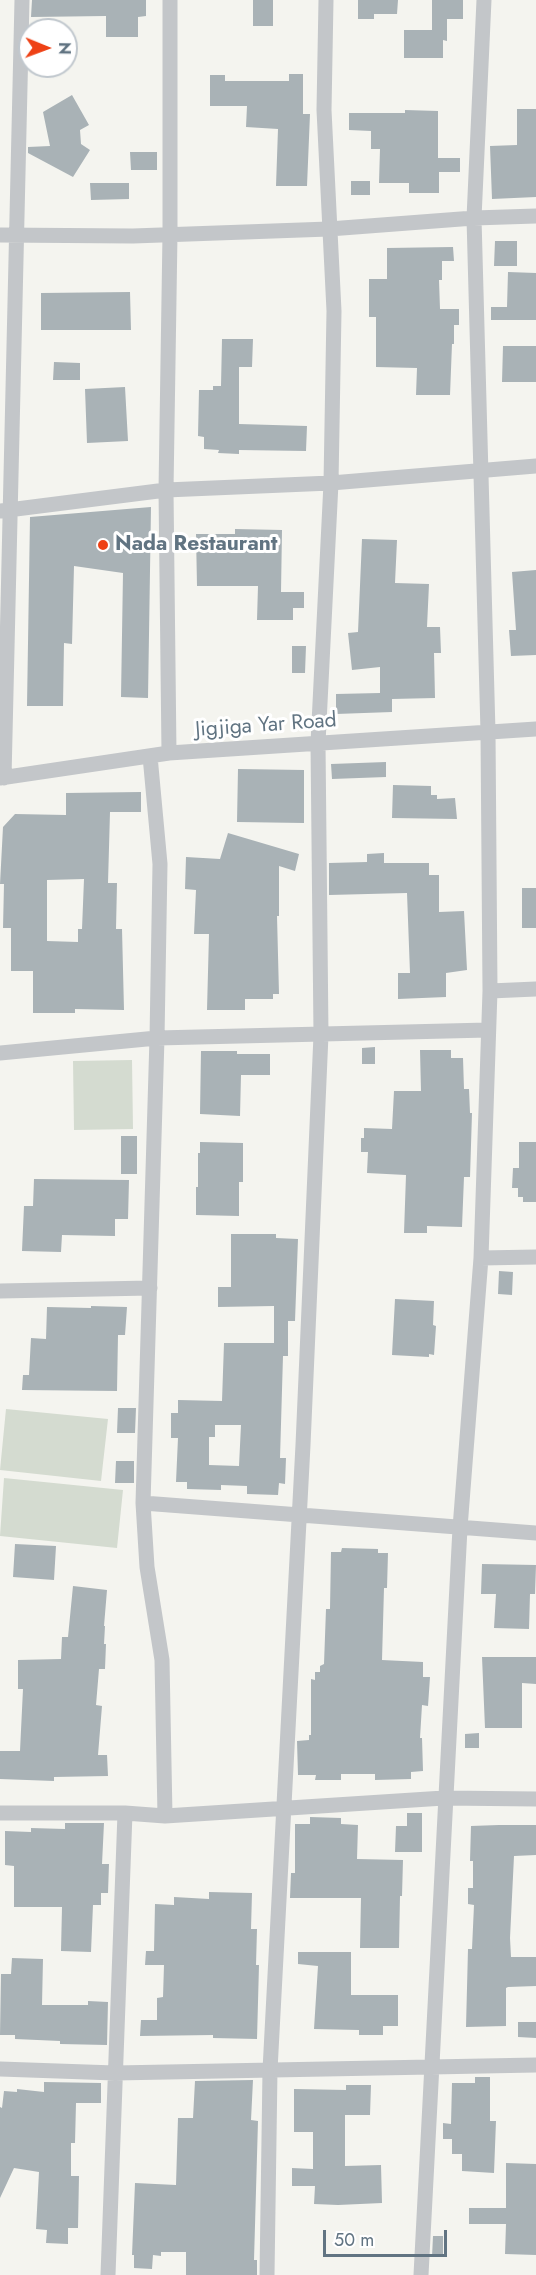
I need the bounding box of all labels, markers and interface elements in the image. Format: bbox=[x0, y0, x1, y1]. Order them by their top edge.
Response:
north arrow bbox=[18, 18, 78, 78]
text: N bbox=[53, 42, 76, 55]
place label: Nada Restaurant bbox=[115, 532, 278, 558]
marker: Nada Restaurant bbox=[96, 538, 110, 552]
street label: Jigjiga Yar Road bbox=[195, 708, 337, 744]
scale bar bbox=[326, 2218, 450, 2256]
text: 50 m bbox=[334, 2227, 374, 2253]

